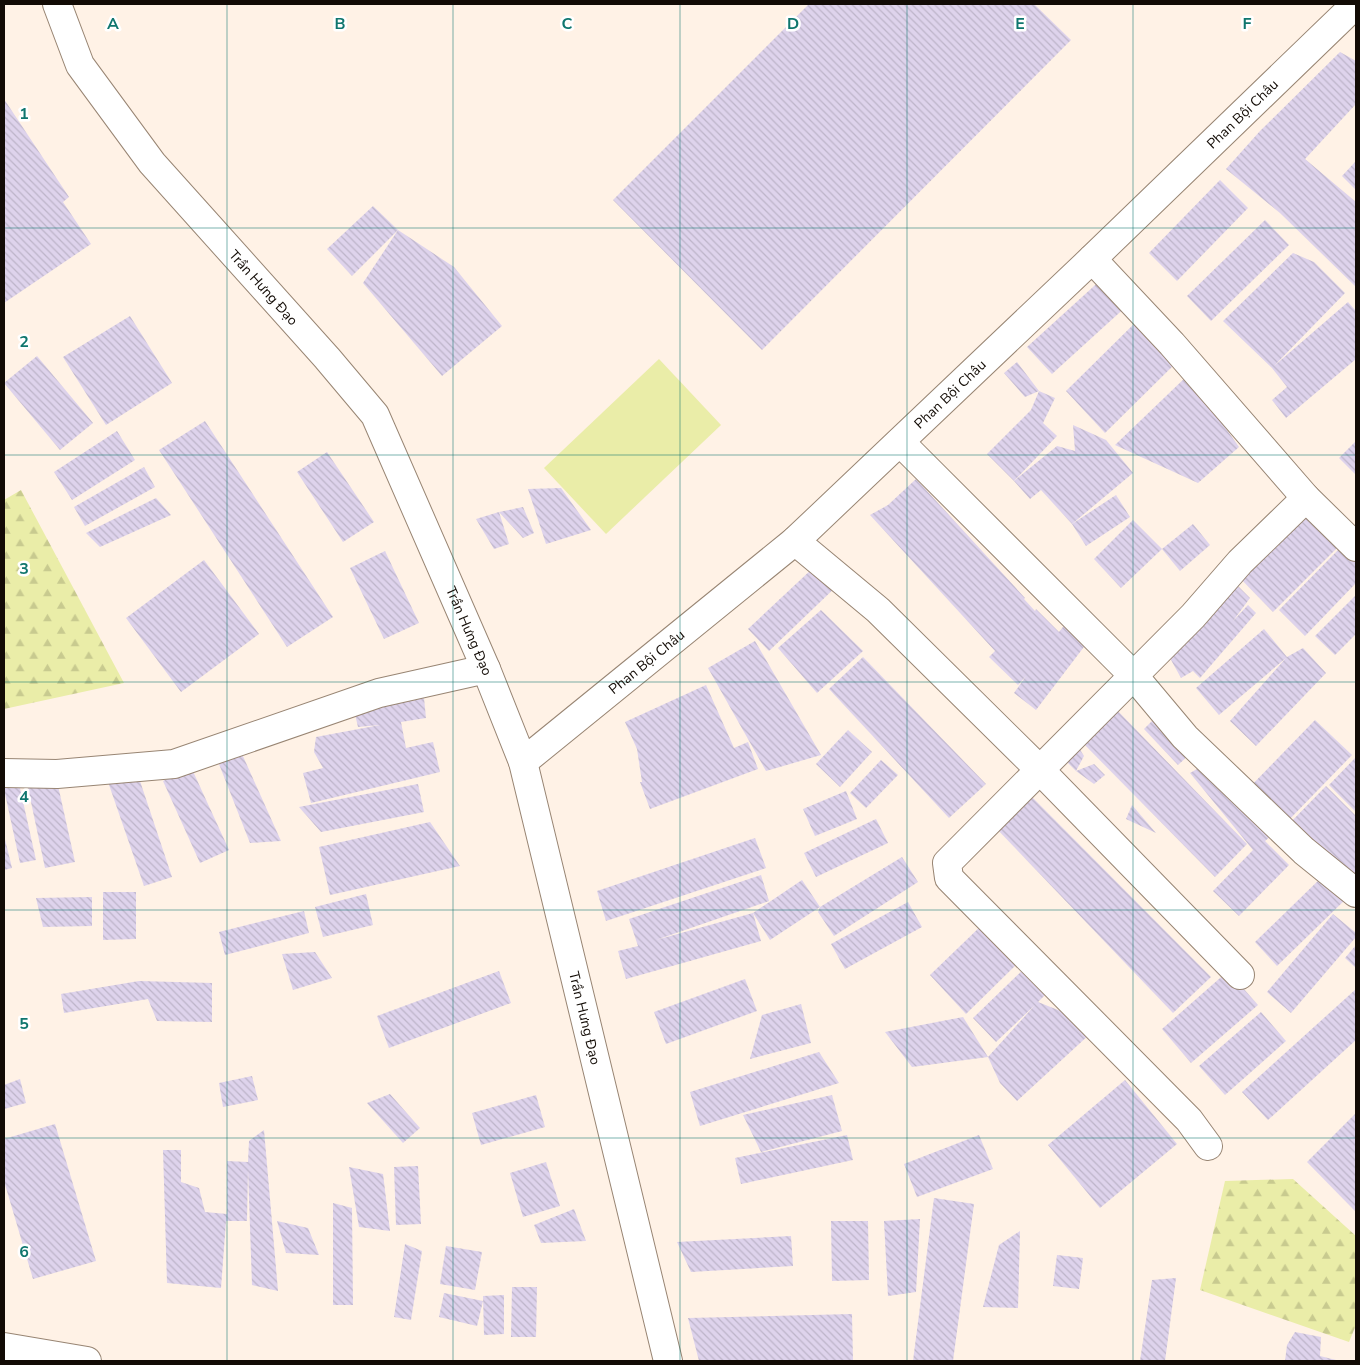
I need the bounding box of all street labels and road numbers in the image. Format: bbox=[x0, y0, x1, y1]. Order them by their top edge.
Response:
street label: Phan Bội Châu bbox=[1203, 75, 1283, 153]
street label: Trần Hưng Đạo bbox=[224, 246, 302, 330]
street label: Phan Bội Châu bbox=[910, 356, 990, 433]
street label: Trần Hưng Đạo bbox=[441, 584, 497, 679]
street label: Phan Bội Châu bbox=[605, 626, 689, 699]
street label: Trần Hưng Đạo bbox=[564, 970, 605, 1067]

